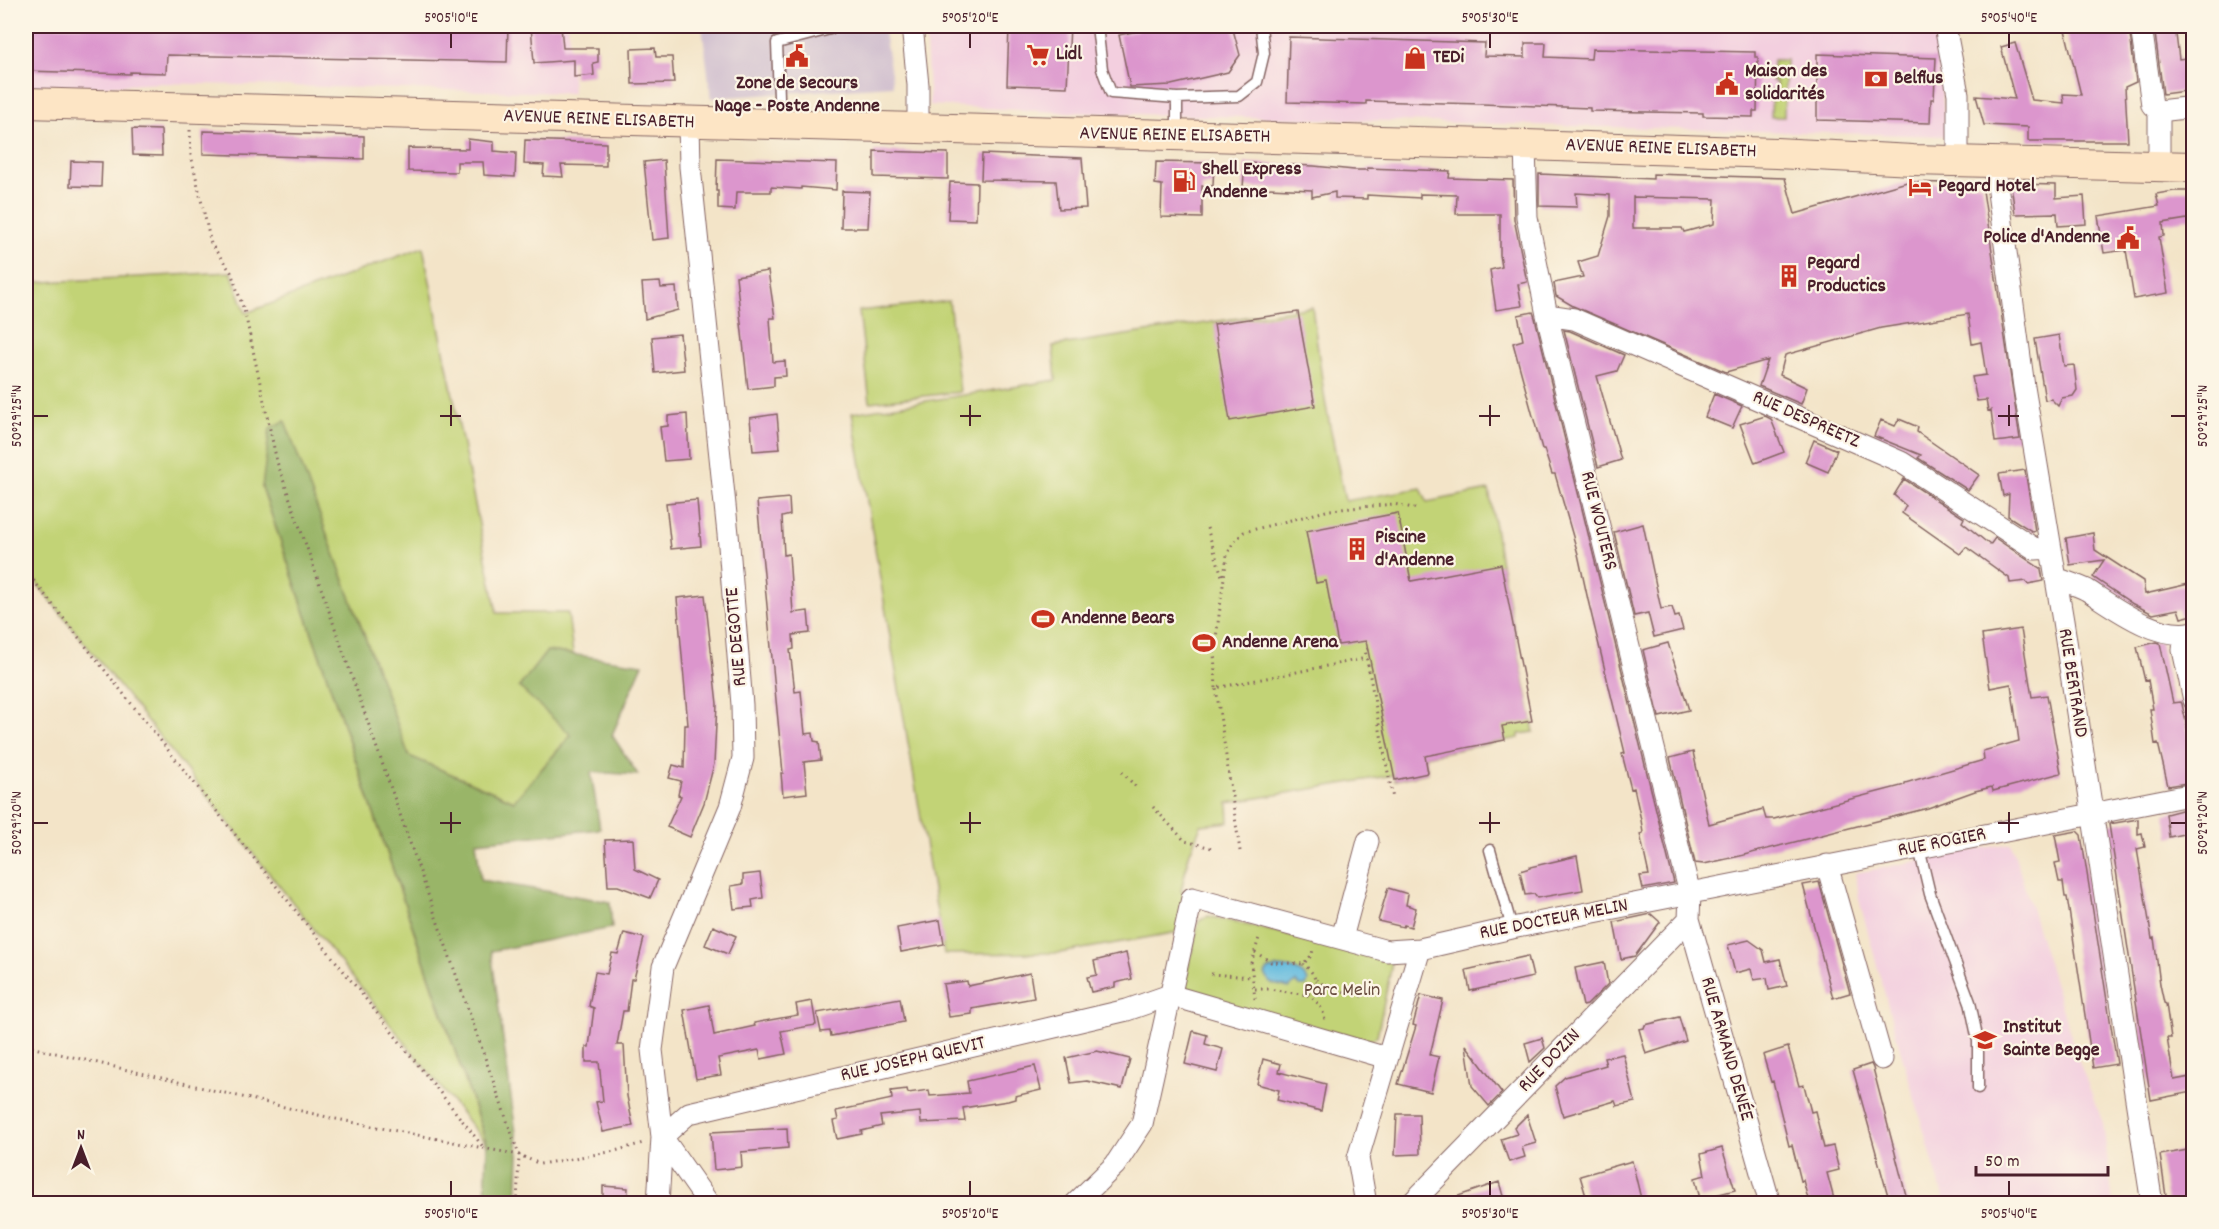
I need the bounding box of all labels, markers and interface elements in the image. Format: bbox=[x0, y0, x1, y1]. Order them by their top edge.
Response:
text: 5°05'10"E bbox=[424, 8, 478, 30]
text: 5°05'20"E bbox=[942, 8, 999, 30]
text: 5°05'30"E bbox=[1462, 8, 1519, 30]
text: 5°05'40"E bbox=[1981, 8, 2037, 30]
place label: Lidl bbox=[1056, 41, 1082, 69]
supermarket icon: Lidl bbox=[1025, 42, 1051, 68]
public building icon: Zone de Secours Nage - Poste Andenne bbox=[784, 43, 810, 69]
place label: TEDi bbox=[1433, 44, 1464, 72]
shop icon: TEDi bbox=[1402, 45, 1428, 71]
place label: Maison des solidarités bbox=[1745, 58, 1828, 109]
place label: Belfius bbox=[1894, 65, 1943, 93]
bank icon: Belfius bbox=[1863, 66, 1889, 92]
place label: Zone de Secours Nage - Poste Andenne bbox=[714, 70, 880, 121]
public building icon: Maison des solidarités bbox=[1714, 71, 1740, 97]
street label: AVENUE REINE ELISABETH bbox=[503, 103, 695, 137]
street label: AVENUE REINE ELISABETH bbox=[1079, 120, 1271, 152]
street label: AVENUE REINE ELISABETH bbox=[1565, 132, 1757, 166]
place label: Shell Express Andenne bbox=[1202, 156, 1302, 207]
fuel station icon: Shell Express Andenne bbox=[1171, 168, 1197, 194]
place label: Pegard Hotel bbox=[1938, 173, 2036, 201]
hotel icon: Pegard Hotel bbox=[1907, 174, 1933, 200]
place label: Police d'Andenne bbox=[1983, 224, 2110, 252]
public building icon: Police d'Andenne bbox=[2115, 225, 2141, 251]
place label: Pegard Productics bbox=[1807, 250, 1886, 301]
building icon: Pegard Productics bbox=[1776, 263, 1802, 289]
street label: RUE DESPREETZ bbox=[1748, 384, 1864, 456]
text: 50°29'25"N bbox=[7, 385, 29, 447]
text: 50°29'25"N bbox=[2193, 385, 2215, 447]
street label: RUE WOUTERS bbox=[1572, 468, 1624, 574]
place label: Piscine d'Andenne bbox=[1375, 524, 1454, 575]
building icon: Piscine d'Andenne bbox=[1344, 536, 1370, 562]
street label: RUE DEGOTTE bbox=[719, 586, 755, 688]
place label: Andenne Bears bbox=[1061, 605, 1175, 633]
sports icon: Andenne Bears bbox=[1030, 606, 1056, 632]
street label: RUE BERTRAND bbox=[2050, 626, 2094, 740]
place label: Andenne Arena bbox=[1222, 629, 1339, 657]
sports icon: Andenne Arena bbox=[1191, 630, 1217, 656]
text: 50°29'20"N bbox=[7, 791, 29, 855]
text: 50°29'20"N bbox=[2193, 791, 2215, 855]
street label: RUE ROGIER bbox=[1895, 821, 1989, 865]
street label: RUE DOCTEUR MELIN bbox=[1477, 892, 1631, 948]
street label: RUE ARMAND DENÉE bbox=[1692, 974, 1760, 1124]
park label: Parc Melin bbox=[1304, 977, 1380, 1005]
place label: Institut Sainte Begge bbox=[2003, 1014, 2100, 1065]
street label: RUE DOZIN bbox=[1512, 1023, 1588, 1099]
school or university icon: Institut Sainte Begge bbox=[1972, 1027, 1998, 1053]
street label: RUE JOSEPH QUEVIT bbox=[838, 1030, 988, 1090]
north arrow bbox=[51, 1118, 111, 1178]
text: N bbox=[77, 1124, 85, 1147]
scale bar bbox=[1976, 1139, 2108, 1177]
text: 50 m bbox=[1985, 1150, 2020, 1175]
text: 5°05'10"E bbox=[424, 1204, 478, 1226]
text: 5°05'20"E bbox=[942, 1204, 999, 1226]
text: 5°05'30"E bbox=[1462, 1204, 1519, 1226]
text: 5°05'40"E bbox=[1981, 1204, 2037, 1226]

